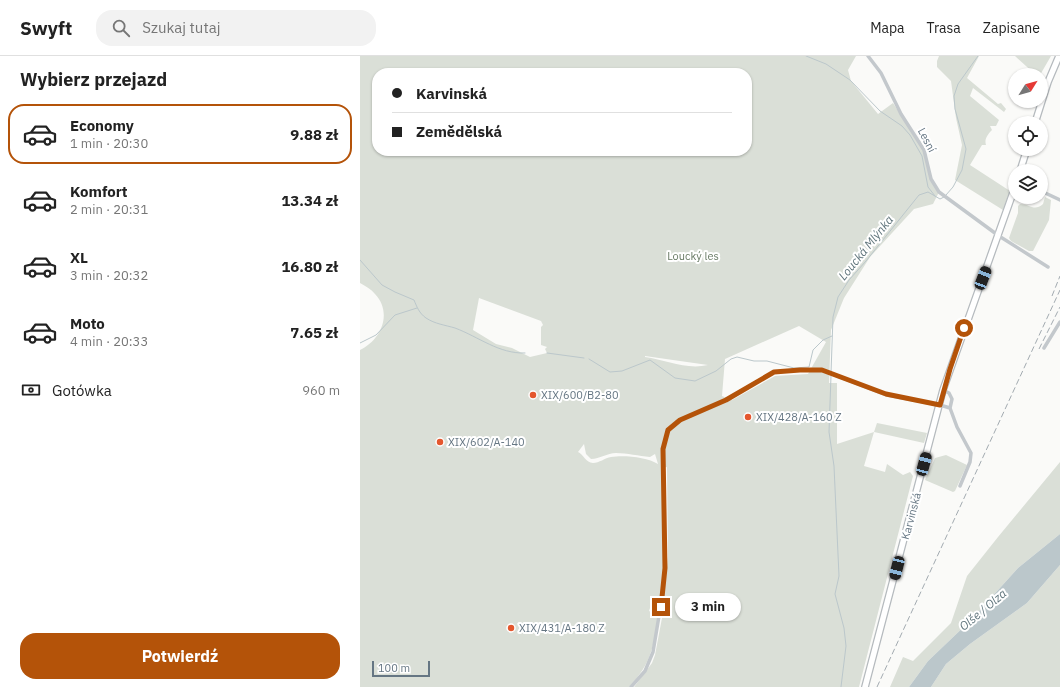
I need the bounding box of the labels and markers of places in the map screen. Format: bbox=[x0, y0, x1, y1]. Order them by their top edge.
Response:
place label: XIX/600/B2-80 bbox=[541, 388, 618, 402]
marker: XIX/600/B2-80 bbox=[528, 390, 538, 400]
place label: XIX/428/A-160 Z bbox=[756, 410, 842, 424]
marker: XIX/428/A-160 Z bbox=[743, 412, 753, 422]
place label: XIX/602/A-140 bbox=[448, 435, 525, 449]
marker: XIX/602/A-140 bbox=[435, 437, 445, 447]
place label: XIX/431/A-180 Z bbox=[519, 621, 605, 635]
marker: XIX/431/A-180 Z bbox=[506, 623, 516, 633]

